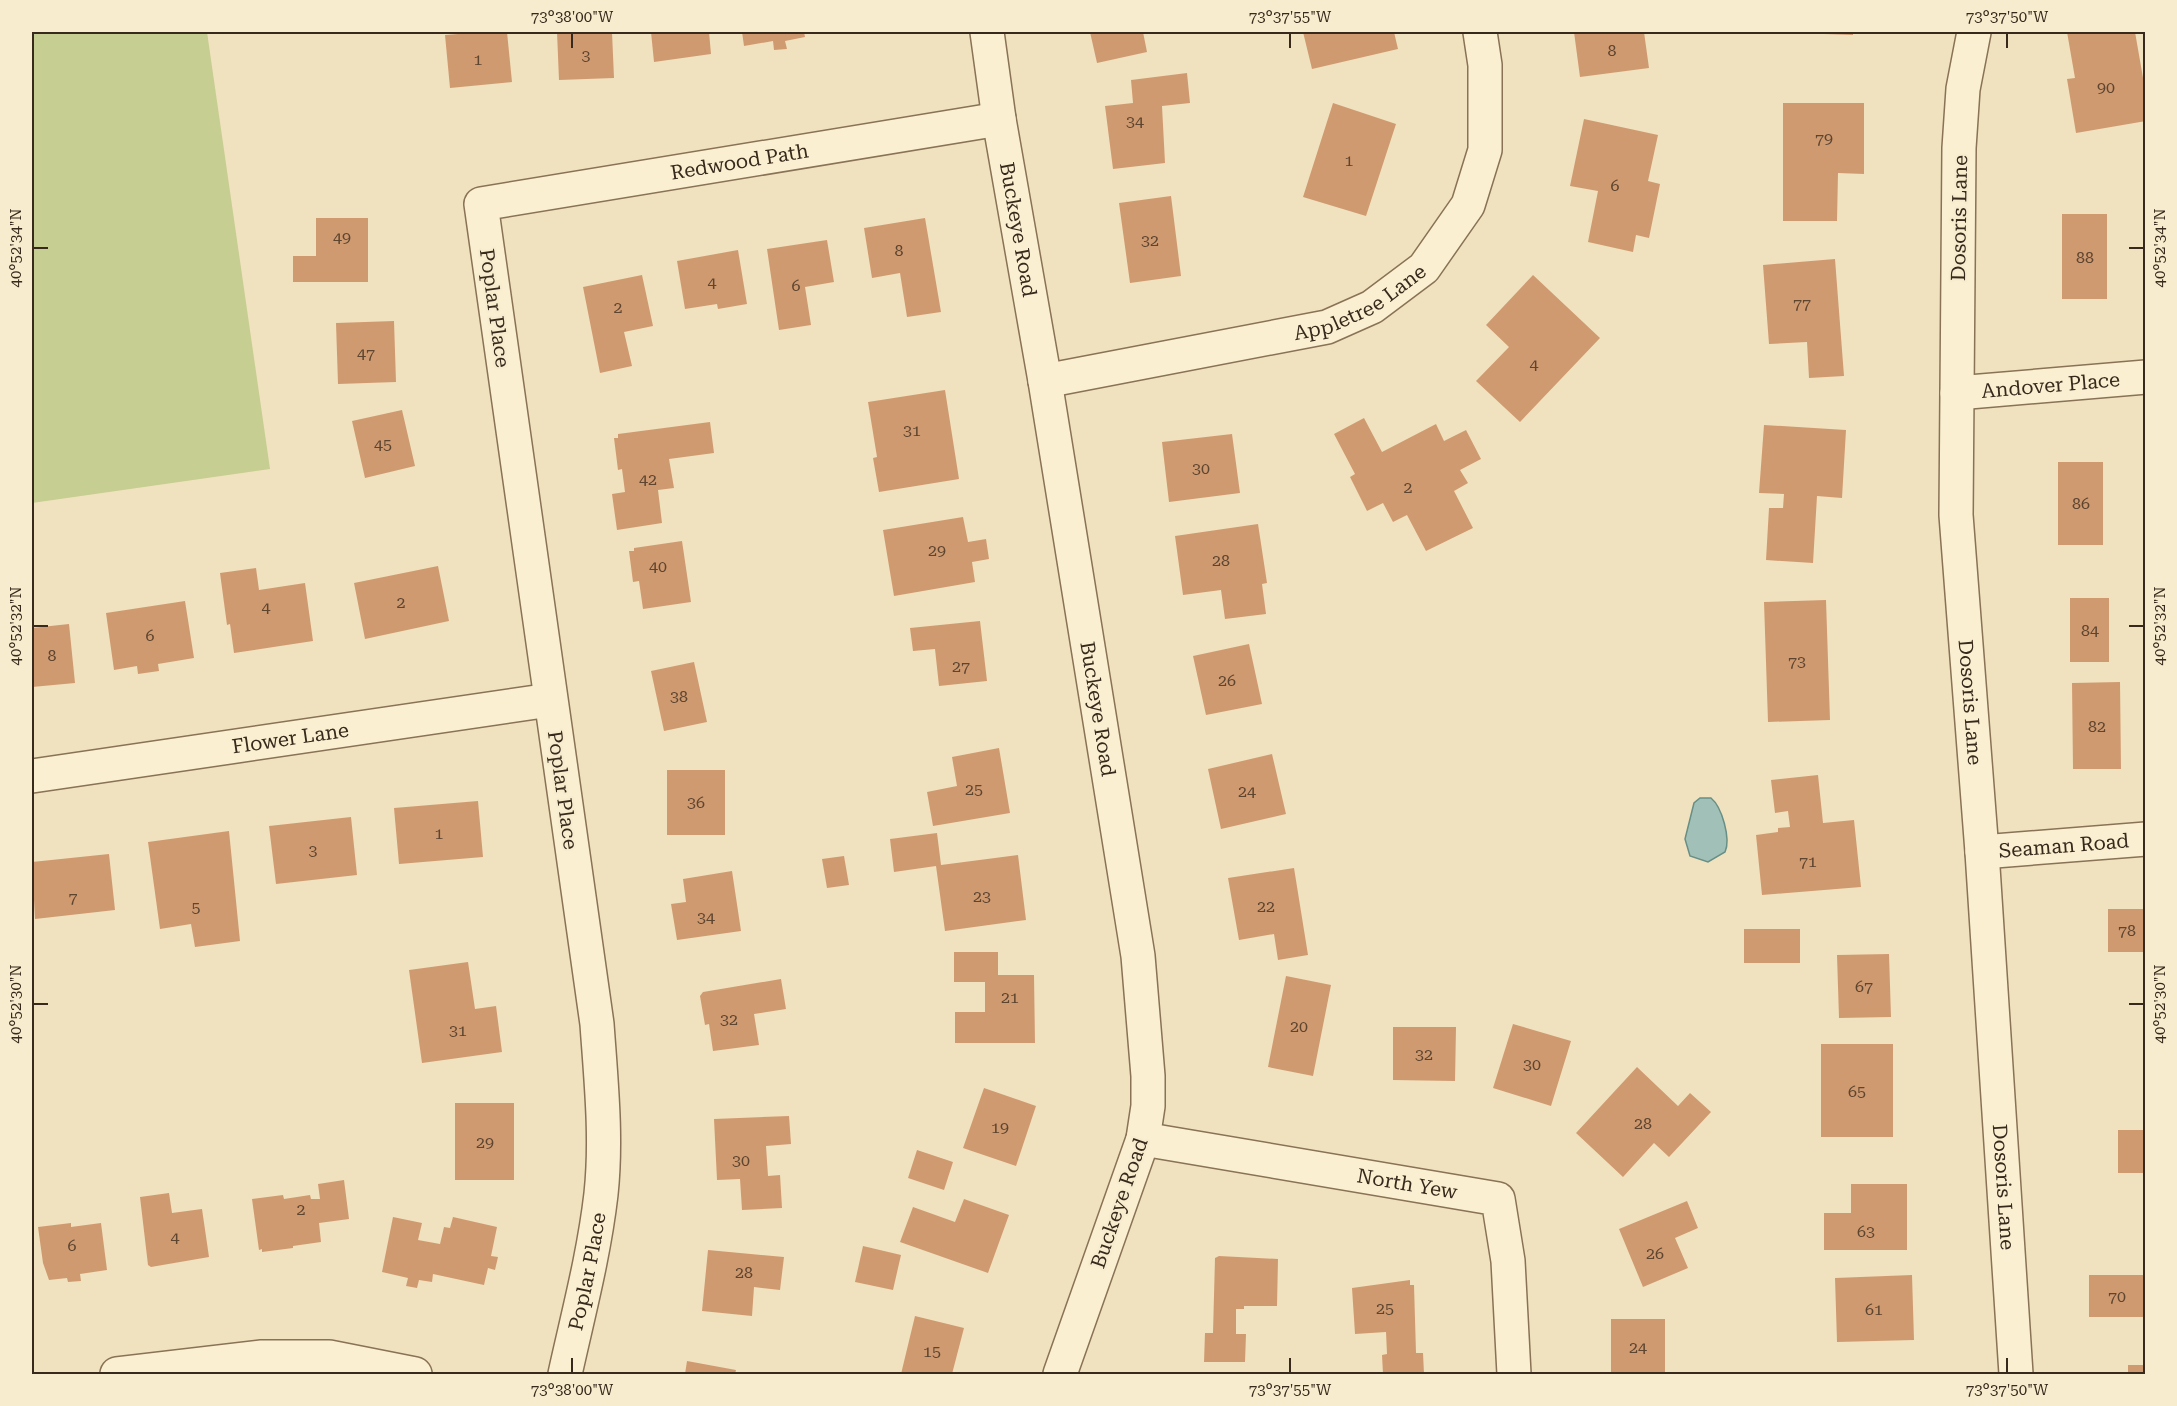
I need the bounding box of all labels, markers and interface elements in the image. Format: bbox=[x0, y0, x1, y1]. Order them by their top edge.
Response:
text: 73°38'00"W bbox=[531, 8, 614, 26]
text: 73°37'55"W bbox=[1249, 8, 1332, 26]
text: 73°37'50"W bbox=[1966, 8, 2049, 26]
house number: 8 bbox=[1608, 41, 1617, 60]
house number: 3 bbox=[582, 46, 591, 65]
house number: 1 bbox=[474, 50, 483, 69]
house number: 90 bbox=[2097, 78, 2115, 97]
house number: 34 bbox=[1126, 112, 1144, 131]
house number: 79 bbox=[1815, 129, 1833, 148]
street label: Redwood Path bbox=[669, 138, 810, 185]
house number: 1 bbox=[1345, 151, 1354, 170]
street label: Dosoris Lane bbox=[1946, 155, 1972, 281]
street label: Buckeye Road bbox=[995, 160, 1042, 299]
house number: 6 bbox=[1611, 176, 1620, 195]
text: 40°52'34"N bbox=[7, 208, 25, 288]
text: 40°52'34"N bbox=[2151, 208, 2169, 288]
house number: 49 bbox=[333, 228, 351, 247]
house number: 32 bbox=[1141, 231, 1159, 250]
house number: 8 bbox=[895, 241, 904, 260]
street label: Poplar Place bbox=[475, 247, 515, 369]
house number: 88 bbox=[2076, 248, 2094, 267]
street label: Appletree Lane bbox=[1292, 259, 1431, 345]
house number: 4 bbox=[708, 273, 717, 292]
house number: 6 bbox=[792, 276, 801, 295]
house number: 77 bbox=[1793, 294, 1811, 313]
house number: 2 bbox=[614, 298, 623, 317]
house number: 47 bbox=[357, 344, 375, 363]
house number: 4 bbox=[1530, 355, 1539, 374]
street label: Andover Place bbox=[1980, 367, 2121, 403]
house number: 31 bbox=[903, 421, 921, 440]
house number: 45 bbox=[374, 435, 392, 454]
house number: 30 bbox=[1192, 459, 1210, 478]
house number: 42 bbox=[639, 470, 657, 489]
house number: 2 bbox=[1404, 478, 1413, 497]
house number: 86 bbox=[2072, 494, 2090, 513]
house number: 29 bbox=[928, 541, 946, 560]
house number: 28 bbox=[1212, 551, 1230, 570]
house number: 40 bbox=[649, 557, 667, 576]
text: 40°52'32"N bbox=[7, 586, 25, 666]
text: 40°52'32"N bbox=[2151, 586, 2169, 666]
house number: 2 bbox=[397, 593, 406, 612]
house number: 4 bbox=[262, 598, 271, 617]
house number: 84 bbox=[2081, 621, 2099, 640]
house number: 6 bbox=[146, 626, 155, 645]
street label: Dosoris Lane bbox=[1954, 638, 1987, 766]
street label: Buckeye Road bbox=[1075, 640, 1121, 778]
house number: 8 bbox=[48, 646, 57, 665]
house number: 73 bbox=[1788, 652, 1806, 671]
house number: 27 bbox=[952, 657, 970, 676]
house number: 26 bbox=[1218, 671, 1236, 690]
house number: 38 bbox=[670, 687, 688, 706]
house number: 82 bbox=[2088, 717, 2106, 736]
street label: Flower Lane bbox=[230, 718, 350, 759]
street label: Poplar Place bbox=[543, 729, 583, 851]
house number: 25 bbox=[965, 780, 983, 799]
house number: 24 bbox=[1238, 782, 1256, 801]
house number: 36 bbox=[687, 793, 705, 812]
house number: 1 bbox=[435, 824, 444, 843]
street label: Seaman Road bbox=[1998, 828, 2130, 863]
house number: 3 bbox=[309, 841, 318, 860]
house number: 71 bbox=[1799, 852, 1817, 871]
house number: 23 bbox=[973, 887, 991, 906]
house number: 7 bbox=[69, 888, 78, 907]
house number: 22 bbox=[1257, 897, 1275, 916]
house number: 5 bbox=[192, 898, 201, 917]
house number: 34 bbox=[697, 908, 715, 927]
house number: 78 bbox=[2118, 921, 2136, 940]
text: 40°52'30"N bbox=[7, 964, 25, 1044]
text: 40°52'30"N bbox=[2151, 964, 2169, 1044]
house number: 67 bbox=[1855, 977, 1873, 996]
house number: 21 bbox=[1001, 988, 1019, 1007]
house number: 32 bbox=[720, 1010, 738, 1029]
house number: 20 bbox=[1290, 1017, 1308, 1036]
house number: 31 bbox=[449, 1021, 467, 1040]
house number: 32 bbox=[1415, 1045, 1433, 1064]
house number: 30 bbox=[1523, 1055, 1541, 1074]
house number: 65 bbox=[1848, 1082, 1866, 1101]
house number: 28 bbox=[1634, 1114, 1652, 1133]
house number: 19 bbox=[991, 1118, 1009, 1137]
street label: Dosoris Lane bbox=[1988, 1123, 2020, 1251]
house number: 29 bbox=[476, 1133, 494, 1152]
street label: Buckeye Road bbox=[1085, 1134, 1153, 1271]
house number: 30 bbox=[732, 1151, 750, 1170]
street label: North Yew bbox=[1355, 1163, 1460, 1204]
house number: 2 bbox=[297, 1200, 306, 1219]
street label: Poplar Place bbox=[563, 1211, 610, 1333]
house number: 63 bbox=[1857, 1222, 1875, 1241]
house number: 4 bbox=[171, 1228, 180, 1247]
house number: 6 bbox=[68, 1236, 77, 1255]
house number: 26 bbox=[1646, 1244, 1664, 1263]
house number: 28 bbox=[735, 1263, 753, 1282]
house number: 70 bbox=[2108, 1287, 2126, 1306]
house number: 25 bbox=[1376, 1299, 1394, 1318]
house number: 61 bbox=[1865, 1300, 1883, 1319]
house number: 24 bbox=[1629, 1338, 1647, 1357]
house number: 15 bbox=[923, 1342, 941, 1361]
text: 73°38'00"W bbox=[531, 1381, 614, 1399]
text: 73°37'55"W bbox=[1249, 1381, 1332, 1399]
text: 73°37'50"W bbox=[1966, 1381, 2049, 1399]

